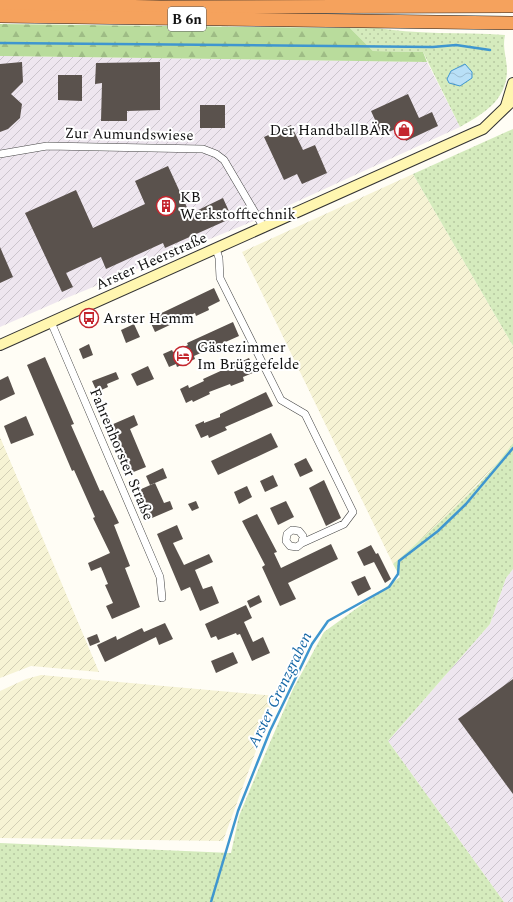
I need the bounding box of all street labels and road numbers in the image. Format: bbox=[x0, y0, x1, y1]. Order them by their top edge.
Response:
road number: B 6n bbox=[168, 7, 206, 31]
street label: Zur Aumundswiese bbox=[64, 122, 194, 147]
street label: Arster Heerstraße bbox=[92, 227, 211, 296]
street label: Fahrenhorster Straße bbox=[83, 385, 160, 524]

